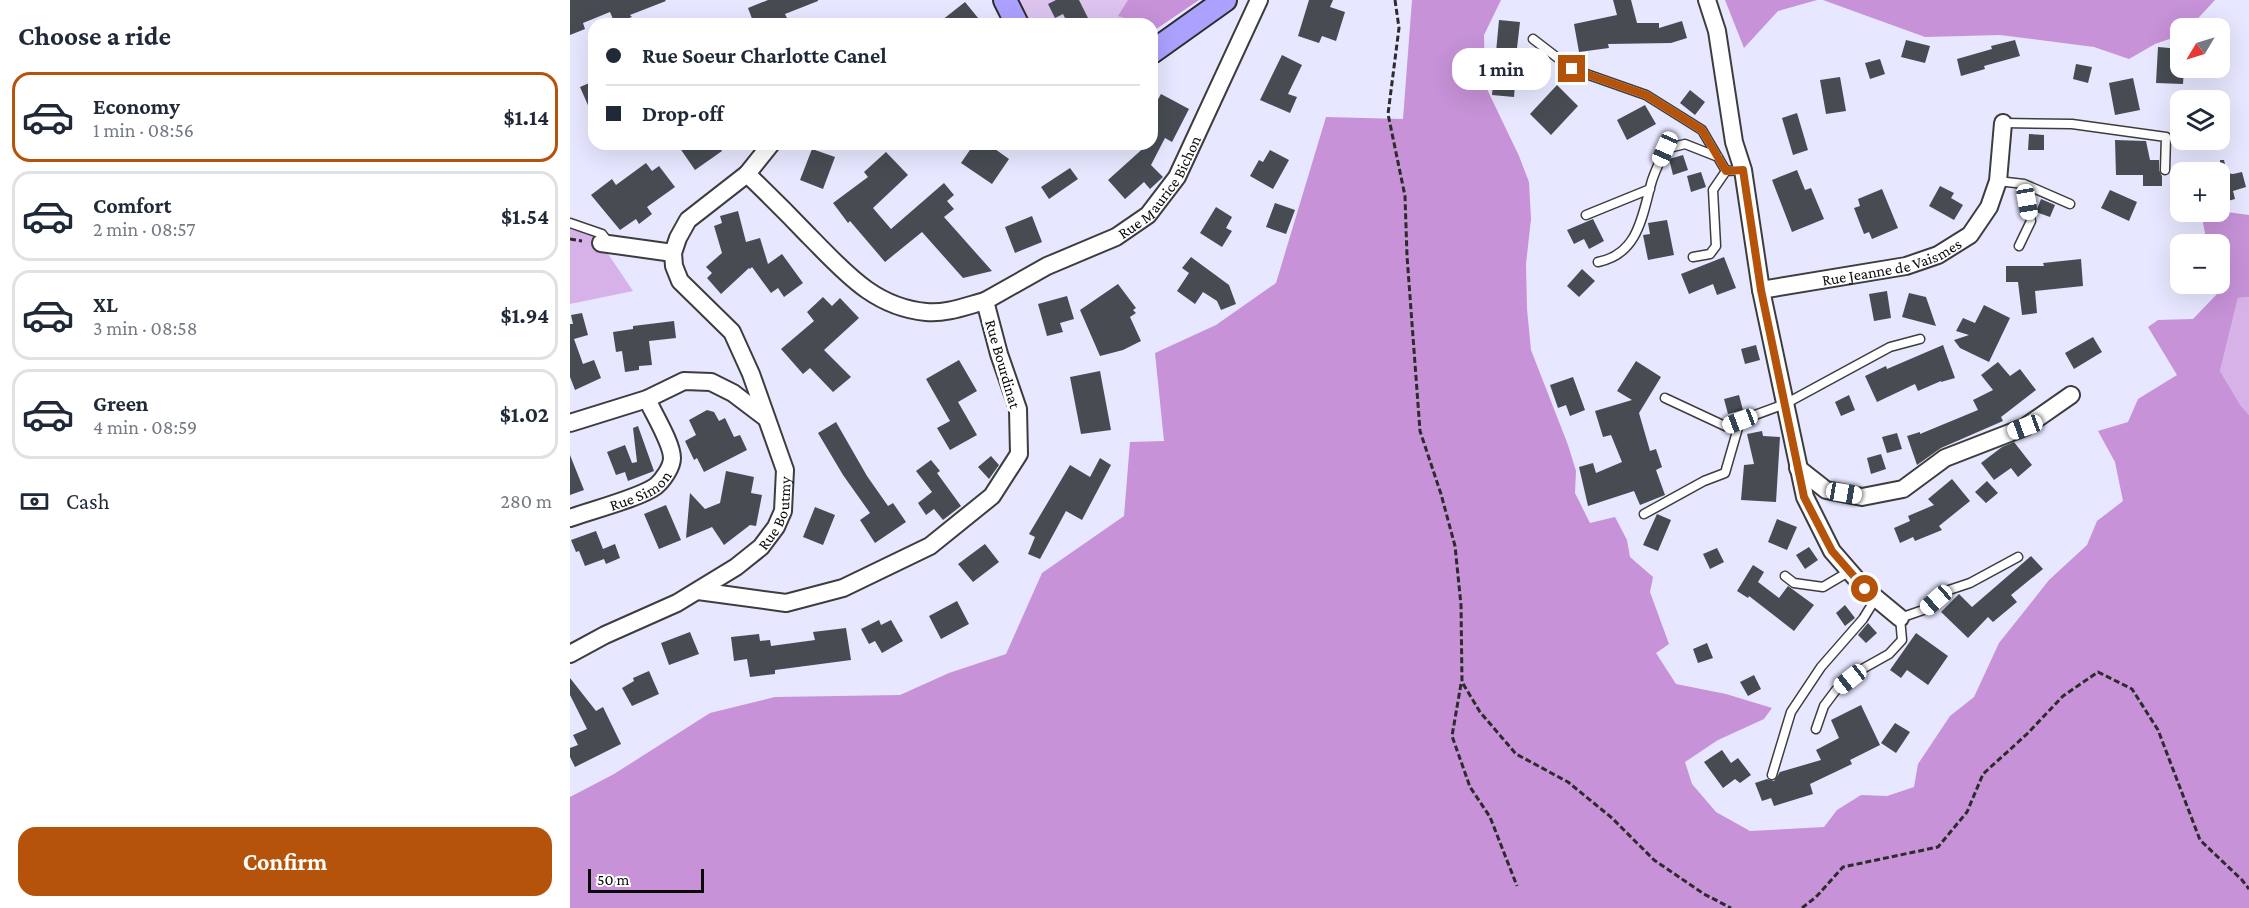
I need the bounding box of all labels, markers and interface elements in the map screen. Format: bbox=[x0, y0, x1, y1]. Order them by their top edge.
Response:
north arrow bbox=[2170, 18, 2230, 78]
map controls bbox=[2170, 18, 2230, 294]
text: Choose a ride bbox=[18, 21, 171, 51]
text: Rue Soeur Charlotte Canel bbox=[642, 43, 887, 68]
callout: 1 min bbox=[1452, 48, 1551, 90]
route end bbox=[1558, 55, 1585, 82]
text: 1 min bbox=[1479, 58, 1524, 80]
icon: car bbox=[21, 90, 75, 144]
button: layers bbox=[2170, 90, 2230, 150]
text: Economy bbox=[93, 94, 180, 119]
text: Drop-off bbox=[642, 101, 724, 126]
text: $1.14 bbox=[504, 105, 549, 130]
text: 1 min · 08:56 bbox=[93, 119, 194, 141]
car bbox=[1649, 129, 1681, 169]
street label: Rue Maurice Bichon bbox=[1115, 132, 1204, 242]
button: + bbox=[2170, 162, 2230, 222]
car bbox=[2015, 183, 2039, 221]
icon: car bbox=[21, 189, 75, 243]
text: Comfort bbox=[93, 193, 171, 218]
text: $1.54 bbox=[501, 204, 549, 229]
text: 2 min · 08:57 bbox=[93, 218, 195, 240]
street label: Rue Jeanne de Vaismes bbox=[1821, 234, 1964, 288]
button: − bbox=[2170, 234, 2230, 294]
icon: car bbox=[21, 288, 75, 342]
text: XL bbox=[93, 292, 118, 317]
text: $1.94 bbox=[500, 303, 549, 328]
text: 3 min · 08:58 bbox=[93, 317, 197, 339]
street label: Rue Bourdinat bbox=[982, 318, 1024, 411]
icon: car bbox=[21, 387, 75, 441]
text: Green bbox=[93, 391, 149, 416]
text: $1.02 bbox=[500, 402, 549, 427]
car bbox=[1720, 406, 1760, 436]
car bbox=[2005, 412, 2045, 442]
text: 4 min · 08:59 bbox=[93, 416, 197, 438]
street label: Rue Simon bbox=[607, 467, 675, 513]
street label: Rue Boutmy bbox=[754, 475, 794, 553]
car bbox=[1825, 481, 1863, 505]
icon: cash bbox=[18, 485, 51, 518]
text: Cash bbox=[66, 489, 110, 514]
text: 280 m bbox=[501, 490, 552, 512]
route start bbox=[1851, 575, 1878, 602]
car bbox=[1917, 581, 1955, 619]
car bbox=[1830, 661, 1870, 697]
button: Confirm bbox=[18, 827, 552, 896]
scale bar bbox=[588, 866, 704, 894]
text: 50 m bbox=[597, 871, 629, 888]

